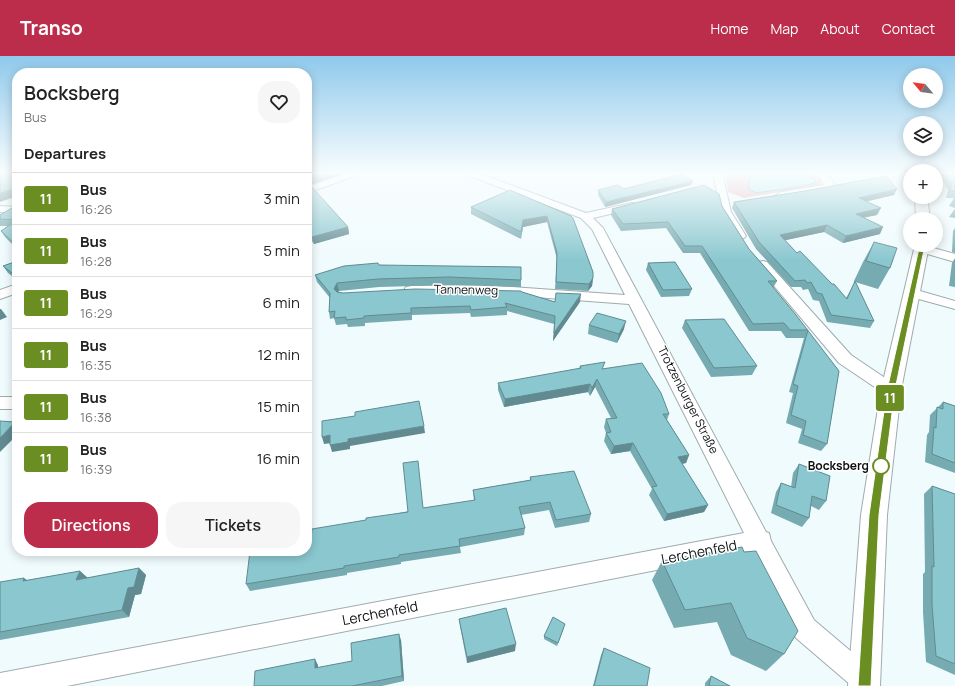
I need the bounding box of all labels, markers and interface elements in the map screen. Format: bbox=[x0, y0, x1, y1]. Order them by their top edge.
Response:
text: Transo bbox=[20, 15, 83, 41]
text: Home bbox=[711, 19, 748, 38]
text: Map bbox=[770, 19, 798, 38]
text: About bbox=[820, 19, 860, 38]
text: Contact bbox=[882, 19, 935, 38]
north arrow bbox=[903, 68, 943, 108]
map controls bbox=[903, 68, 943, 252]
text: Bocksberg bbox=[24, 80, 120, 106]
button: heart bbox=[258, 81, 300, 123]
text: Bus bbox=[24, 108, 47, 126]
button: layers bbox=[903, 116, 943, 156]
text: Departures bbox=[24, 143, 106, 164]
button: + bbox=[903, 164, 943, 204]
text: Bus bbox=[80, 179, 107, 200]
text: 3 min bbox=[264, 188, 300, 209]
text: 11 bbox=[40, 189, 52, 208]
text: 16:26 bbox=[80, 200, 113, 218]
button: − bbox=[903, 212, 943, 252]
text: Bus bbox=[80, 231, 107, 252]
text: 5 min bbox=[263, 240, 300, 261]
text: 11 bbox=[40, 241, 52, 260]
text: 16:28 bbox=[80, 252, 112, 270]
street label: Tannenweg bbox=[434, 280, 498, 299]
text: Bus bbox=[80, 283, 107, 304]
text: 6 min bbox=[263, 292, 300, 313]
text: 11 bbox=[40, 293, 52, 312]
text: 16:29 bbox=[80, 304, 113, 322]
text: Bus bbox=[80, 335, 107, 356]
street label: Trotzenburger Straße bbox=[654, 343, 723, 457]
text: 12 min bbox=[257, 344, 300, 365]
text: 11 bbox=[40, 345, 52, 364]
text: 16:35 bbox=[80, 356, 112, 374]
line badge: 11 bbox=[872, 385, 908, 411]
text: Bus bbox=[80, 387, 107, 408]
text: 11 bbox=[884, 388, 896, 407]
text: 15 min bbox=[257, 396, 300, 417]
text: 11 bbox=[40, 397, 52, 416]
text: 16:38 bbox=[80, 408, 112, 426]
text: Bus bbox=[80, 439, 107, 460]
text: 16 min bbox=[257, 448, 300, 469]
text: 11 bbox=[40, 449, 52, 468]
place label: Bocksberg bbox=[808, 457, 869, 474]
marker: Bocksberg bbox=[872, 457, 890, 475]
text: 16:39 bbox=[80, 460, 112, 478]
button: Directions bbox=[24, 502, 158, 548]
button: Tickets bbox=[166, 502, 300, 548]
street label: Lerchenfeld bbox=[659, 535, 739, 568]
street label: Lerchenfeld bbox=[340, 596, 420, 629]

